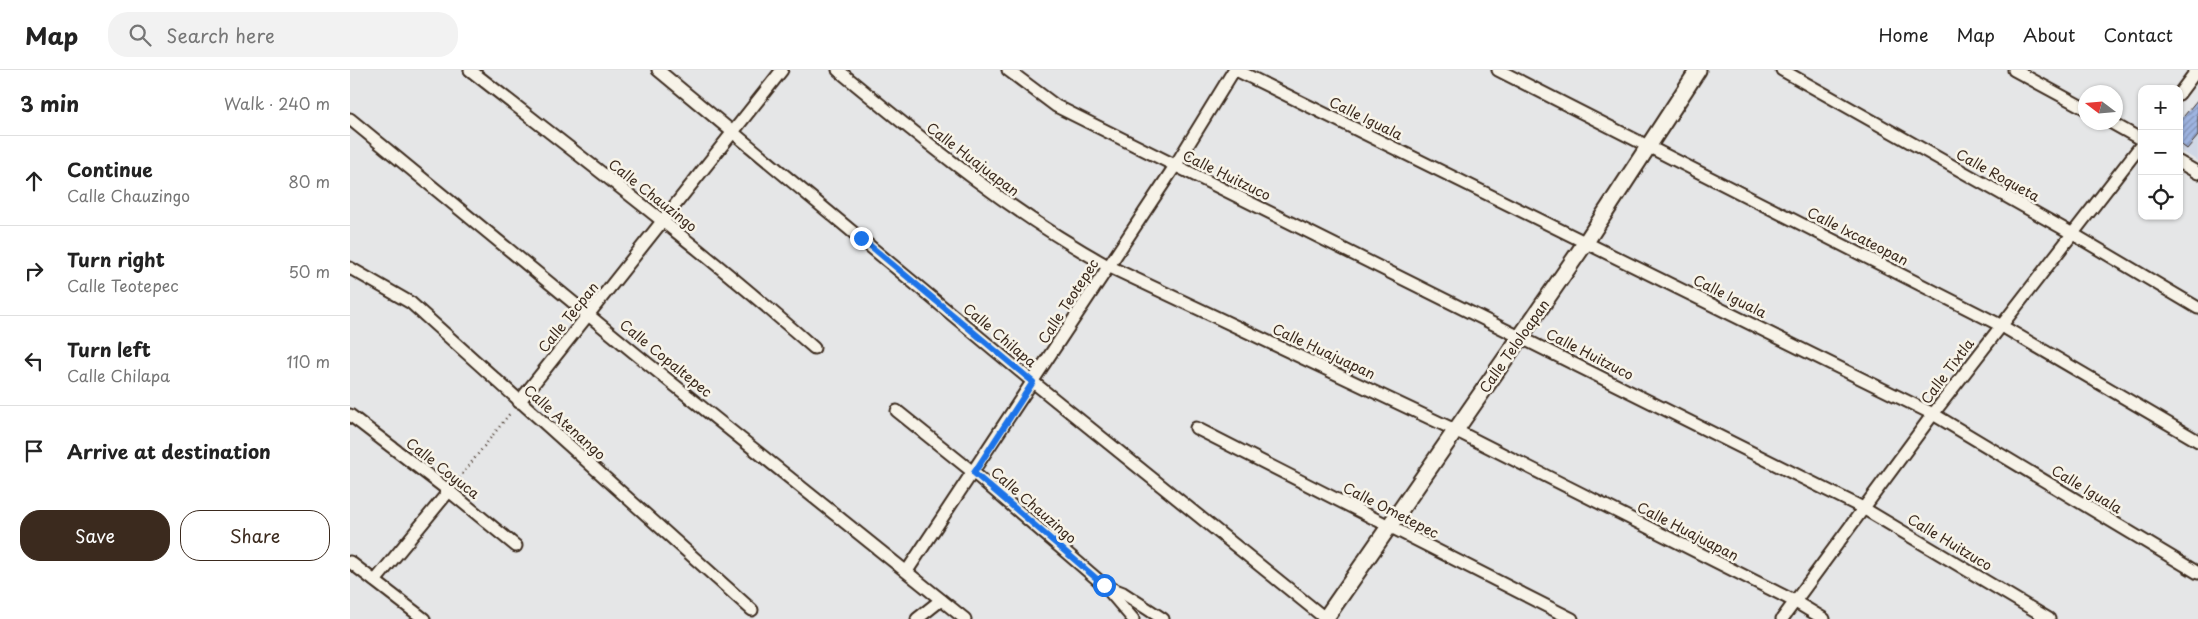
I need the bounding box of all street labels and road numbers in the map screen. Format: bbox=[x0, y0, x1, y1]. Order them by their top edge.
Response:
street label: Calle Iguala bbox=[1326, 91, 1406, 145]
street label: Calle Huajuapan bbox=[922, 117, 1024, 201]
street label: Calle Roqueta bbox=[1952, 143, 2044, 207]
street label: Calle Huitzuco bbox=[1179, 145, 1275, 206]
street label: Calle Chauzingo bbox=[604, 154, 702, 236]
street label: Calle Ixcateopan bbox=[1804, 201, 1912, 271]
street label: Calle Teotepec bbox=[1033, 254, 1103, 348]
street label: Calle Iguala bbox=[1690, 269, 1770, 323]
street label: Calle Tecpan bbox=[533, 277, 603, 357]
street label: Calle Teloloapan bbox=[1474, 295, 1554, 397]
street label: Calle Chilapa bbox=[959, 298, 1041, 372]
street label: Calle Copaltepec bbox=[615, 314, 717, 402]
street label: Calle Huajuapan bbox=[1269, 318, 1379, 384]
street label: Calle Huitzuco bbox=[1543, 323, 1638, 385]
street label: Calle Tixtla bbox=[1915, 334, 1979, 408]
street label: Calle Atenango bbox=[519, 380, 611, 464]
street label: Calle Coyuca bbox=[402, 432, 485, 504]
street label: Calle Iguala bbox=[2048, 460, 2127, 519]
street label: Calle Chauzingo bbox=[987, 462, 1082, 548]
street label: Calle Ometepec bbox=[1340, 477, 1442, 543]
street label: Calle Huajuapan bbox=[1634, 496, 1742, 566]
street label: Calle Huitzuco bbox=[1904, 508, 1997, 576]

